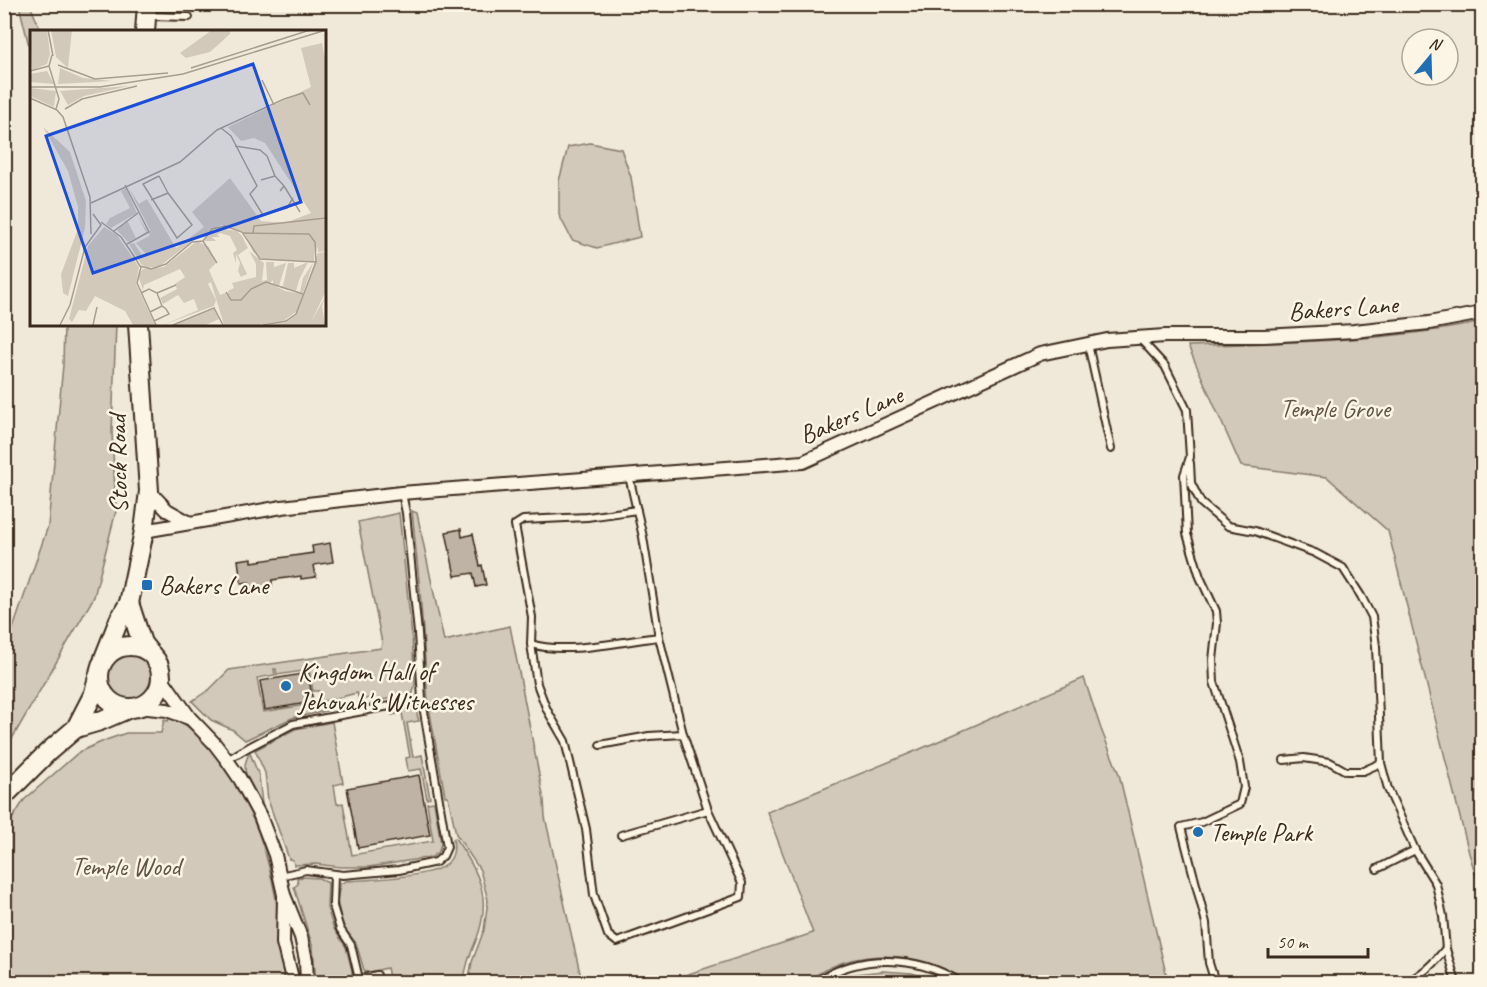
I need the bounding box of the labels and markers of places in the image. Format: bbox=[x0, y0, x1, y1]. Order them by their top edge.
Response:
place label: Bakers Lane bbox=[159, 569, 271, 602]
marker: Bakers Lane bbox=[140, 578, 154, 592]
place label: Kingdom Hall of Jehovah's Witnesses bbox=[296, 655, 475, 718]
marker: Kingdom Hall of Jehovah's Witnesses bbox=[279, 679, 293, 693]
place label: Temple Park bbox=[1210, 816, 1314, 849]
marker: Temple Park bbox=[1191, 825, 1205, 839]

